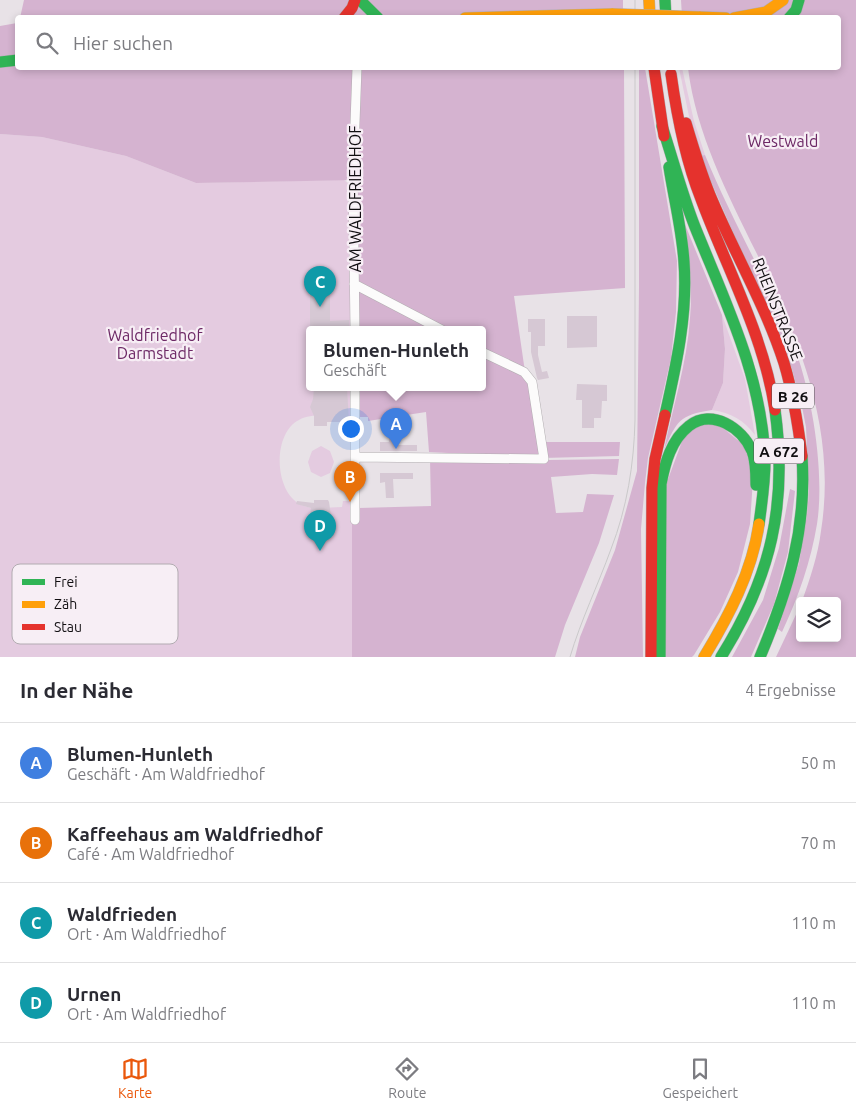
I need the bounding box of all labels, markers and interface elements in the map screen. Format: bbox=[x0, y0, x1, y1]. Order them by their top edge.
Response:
search box bbox=[15, 15, 841, 70]
icon: search bbox=[33, 29, 61, 57]
text: Hier suchen bbox=[73, 32, 173, 54]
street label: AM WALDFRIEDHOF bbox=[346, 125, 364, 273]
park label: Westwald bbox=[748, 132, 818, 150]
street label: RHEINSTRASSE bbox=[749, 255, 807, 363]
pin: C bbox=[304, 266, 336, 307]
park label: Waldfriedhof Darmstadt bbox=[107, 326, 203, 362]
popup bbox=[306, 326, 486, 391]
text: Blumen-Hunleth bbox=[323, 339, 469, 361]
text: Geschäft bbox=[323, 361, 387, 379]
road number: B 26 bbox=[772, 384, 814, 408]
pin: A bbox=[380, 408, 412, 449]
your location bbox=[338, 416, 364, 442]
road number: A 672 bbox=[754, 438, 804, 464]
pin: B bbox=[334, 461, 366, 502]
pin: D bbox=[304, 510, 336, 551]
legend bbox=[12, 564, 178, 644]
text: Frei bbox=[54, 574, 78, 590]
text: Zäh bbox=[54, 596, 77, 612]
map controls bbox=[796, 597, 841, 642]
button: layers bbox=[796, 597, 841, 642]
text: Stau bbox=[54, 619, 82, 635]
text: In der Nähe bbox=[20, 678, 133, 702]
text: 4 Ergebnisse bbox=[745, 681, 836, 699]
text: Blumen-Hunleth bbox=[67, 743, 213, 765]
text: A bbox=[30, 754, 42, 772]
text: 50 m bbox=[800, 754, 836, 772]
text: Geschäft · Am Waldfriedhof bbox=[67, 765, 265, 783]
text: Kaffeehaus am Waldfriedhof bbox=[67, 823, 323, 845]
text: B bbox=[31, 834, 41, 852]
text: 70 m bbox=[800, 834, 836, 852]
text: Café · Am Waldfriedhof bbox=[67, 845, 234, 863]
text: Waldfrieden bbox=[67, 903, 177, 925]
text: C bbox=[31, 914, 41, 932]
text: 110 m bbox=[791, 914, 836, 932]
text: Ort · Am Waldfriedhof bbox=[67, 925, 226, 943]
text: Urnen bbox=[67, 983, 121, 1005]
text: D bbox=[30, 994, 42, 1012]
text: 110 m bbox=[791, 994, 836, 1012]
text: Ort · Am Waldfriedhof bbox=[67, 1005, 226, 1023]
tab: Karte bbox=[118, 1055, 152, 1101]
tab: Route bbox=[388, 1055, 426, 1101]
tab: Gespeichert bbox=[663, 1055, 738, 1101]

